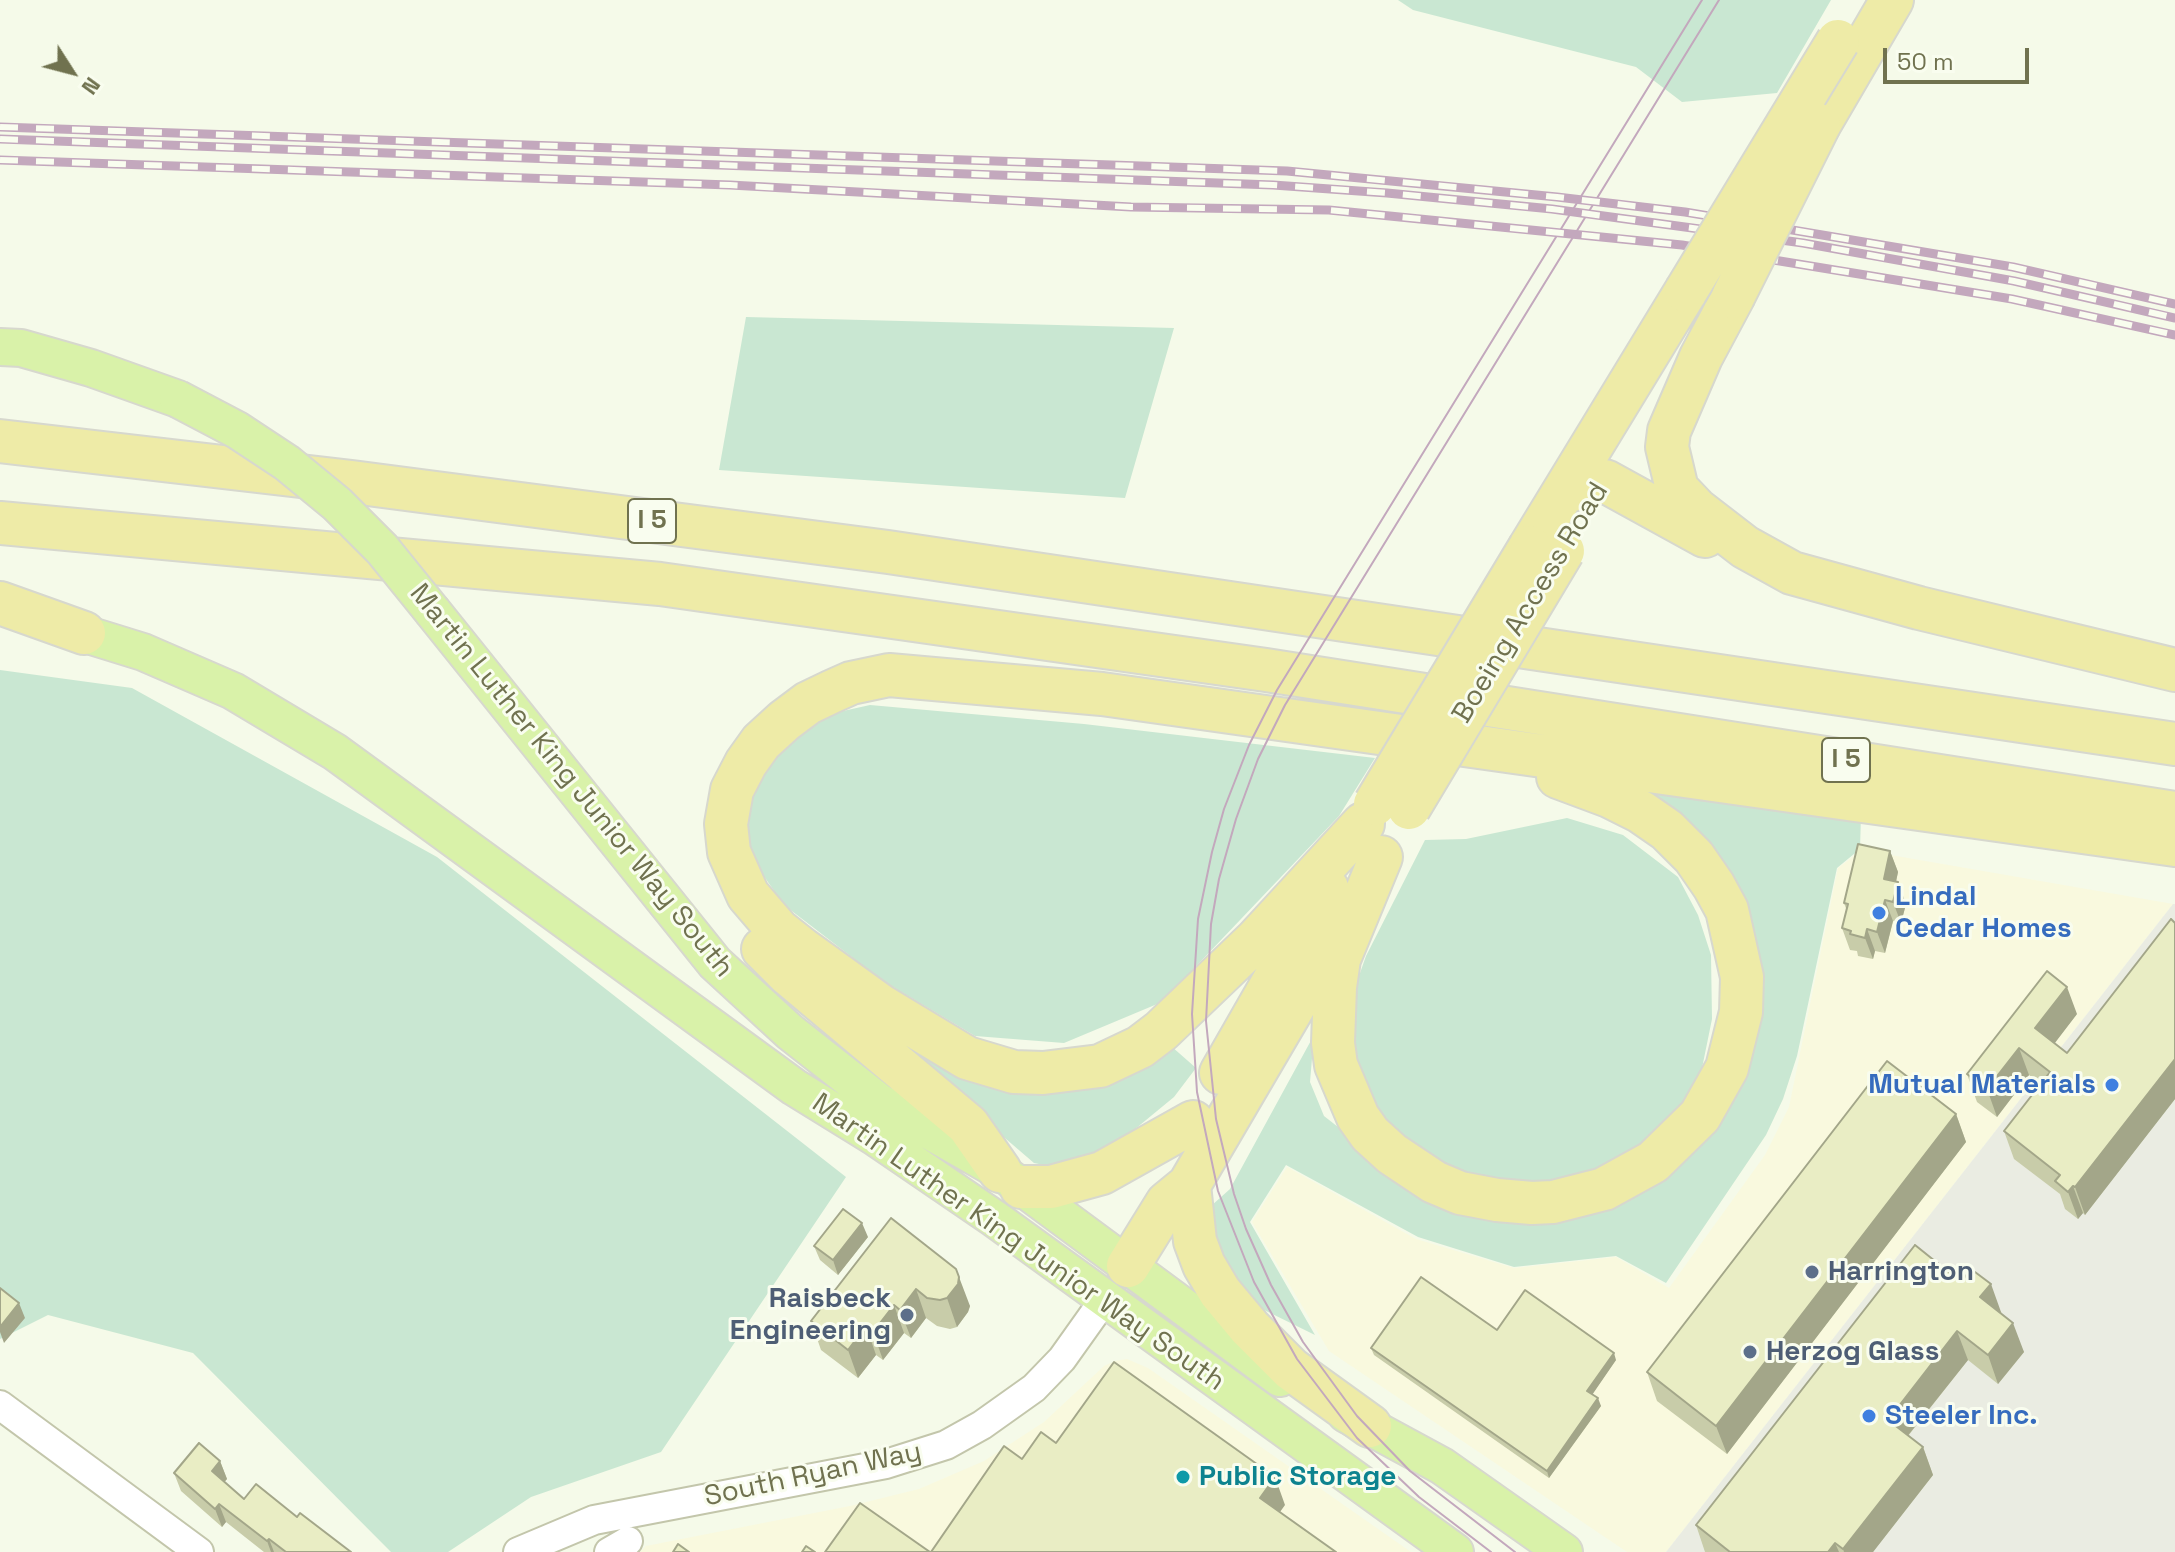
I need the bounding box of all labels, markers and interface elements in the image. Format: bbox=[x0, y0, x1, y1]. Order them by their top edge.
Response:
north arrow bbox=[32, 32, 112, 112]
scale bar bbox=[1887, 32, 2033, 82]
text: 50 m bbox=[1897, 46, 1954, 77]
text: N bbox=[76, 72, 107, 100]
street label: Boeing Access Road bbox=[1446, 477, 1616, 729]
road number: I 5 bbox=[628, 499, 676, 543]
street label: Martin Luther King Junior Way South bbox=[402, 578, 740, 984]
road number: I 5 bbox=[1822, 738, 1870, 782]
place label: Lindal Cedar Homes bbox=[1895, 880, 2072, 946]
marker: Lindal Cedar Homes bbox=[1870, 904, 1888, 922]
place label: Mutual Materials bbox=[1868, 1068, 2096, 1102]
marker: Mutual Materials bbox=[2103, 1076, 2121, 1094]
street label: Martin Luther King Junior Way South bbox=[805, 1087, 1231, 1399]
place label: Harrington bbox=[1828, 1255, 1974, 1289]
marker: Harrington bbox=[1803, 1263, 1821, 1281]
place label: Raisbeck Engineering bbox=[730, 1282, 891, 1348]
marker: Raisbeck Engineering bbox=[898, 1306, 916, 1324]
place label: Herzog Glass bbox=[1766, 1335, 1939, 1369]
marker: Herzog Glass bbox=[1741, 1343, 1759, 1361]
place label: Steeler Inc. bbox=[1885, 1399, 2038, 1433]
marker: Steeler Inc. bbox=[1860, 1407, 1878, 1425]
street label: South Ryan Way bbox=[701, 1436, 925, 1514]
place label: Public Storage bbox=[1199, 1460, 1396, 1494]
marker: Public Storage bbox=[1174, 1468, 1192, 1486]

